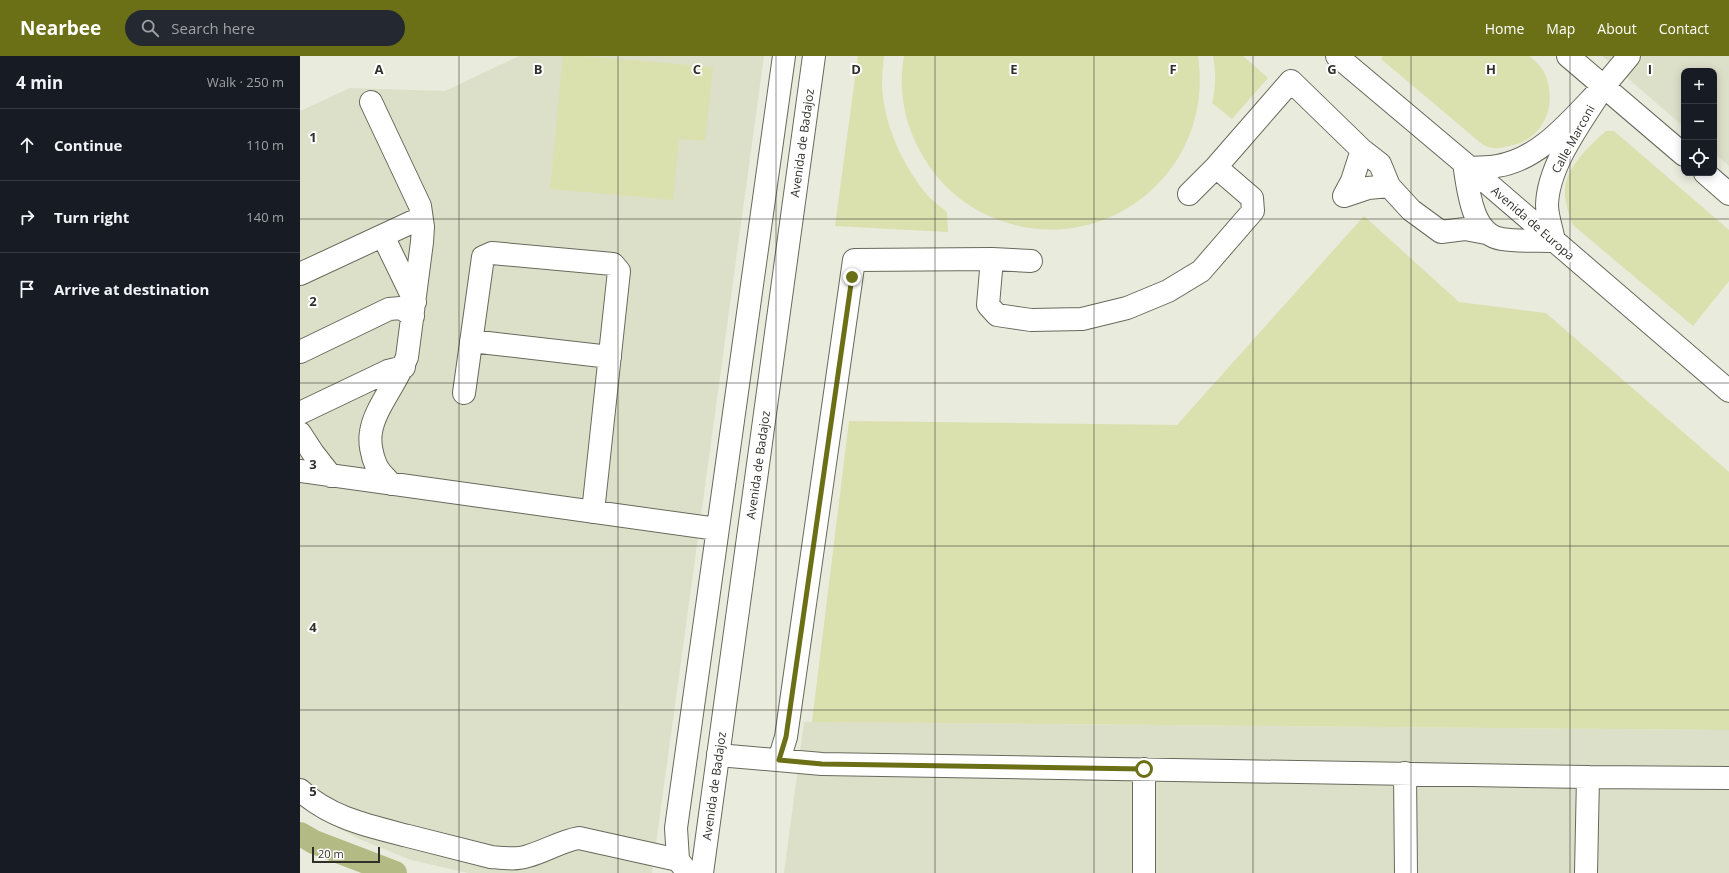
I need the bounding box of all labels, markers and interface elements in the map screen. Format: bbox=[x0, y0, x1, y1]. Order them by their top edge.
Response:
search box bbox=[125, 10, 405, 46]
text: Nearbee bbox=[20, 15, 101, 41]
icon: search bbox=[139, 17, 161, 39]
text: Search here bbox=[171, 18, 255, 38]
text: Home bbox=[1485, 19, 1524, 38]
text: Map bbox=[1546, 19, 1575, 38]
text: About bbox=[1597, 19, 1637, 38]
text: Contact bbox=[1659, 19, 1709, 38]
text: A bbox=[375, 60, 384, 78]
text: B bbox=[534, 60, 543, 78]
text: C bbox=[693, 60, 701, 78]
text: D bbox=[851, 60, 861, 78]
text: E bbox=[1010, 60, 1018, 78]
text: F bbox=[1169, 60, 1177, 78]
text: G bbox=[1327, 60, 1337, 78]
text: H bbox=[1486, 60, 1496, 78]
text: I bbox=[1648, 60, 1652, 78]
map controls bbox=[1681, 68, 1717, 176]
button: + bbox=[1681, 68, 1717, 104]
text: 4 min bbox=[16, 71, 63, 94]
text: Walk · 250 m bbox=[207, 73, 284, 91]
street label: Avenida de Badajoz bbox=[786, 87, 818, 198]
street label: Calle Marconi bbox=[1547, 102, 1599, 176]
button: − bbox=[1681, 104, 1717, 140]
text: 1 bbox=[309, 128, 317, 146]
icon: ahead bbox=[16, 134, 38, 156]
text: Continue bbox=[54, 135, 122, 155]
text: 110 m bbox=[246, 136, 284, 154]
button: locate bbox=[1681, 140, 1717, 176]
street label: Avenida de Europa bbox=[1488, 182, 1578, 264]
icon: right bbox=[16, 206, 38, 228]
text: Turn right bbox=[54, 207, 129, 227]
text: 140 m bbox=[246, 208, 284, 226]
route end bbox=[843, 268, 861, 286]
icon: arrive bbox=[16, 278, 38, 300]
text: Arrive at destination bbox=[54, 279, 209, 299]
text: 2 bbox=[309, 292, 317, 310]
street label: Avenida de Badajoz bbox=[742, 409, 774, 520]
text: 3 bbox=[309, 455, 317, 473]
text: 4 bbox=[309, 618, 317, 636]
street label: Avenida de Badajoz bbox=[698, 730, 730, 841]
route start bbox=[1135, 760, 1153, 778]
text: 5 bbox=[309, 782, 317, 800]
scale bar bbox=[312, 845, 380, 864]
text: 20 m bbox=[318, 846, 344, 861]

